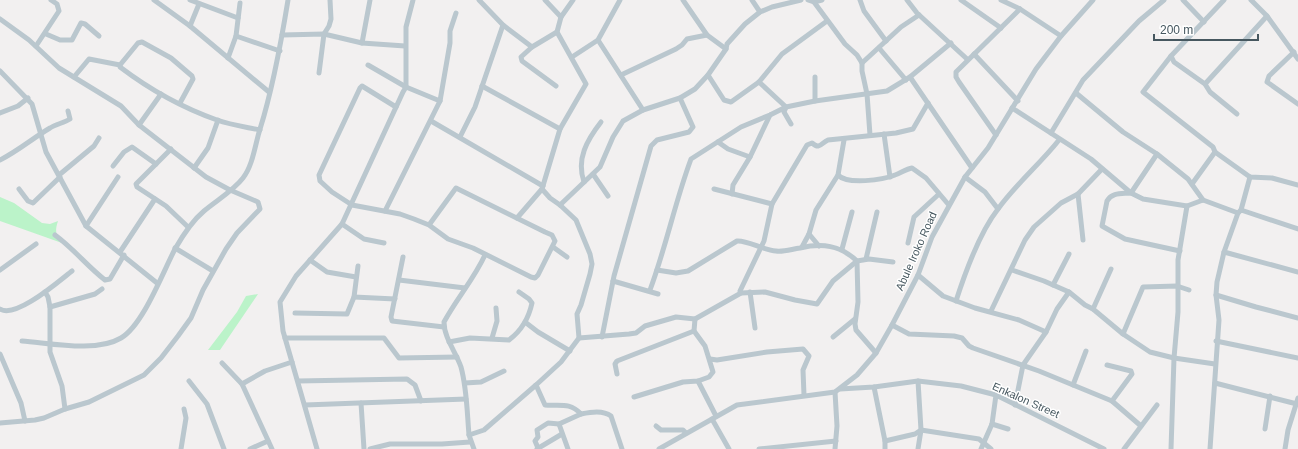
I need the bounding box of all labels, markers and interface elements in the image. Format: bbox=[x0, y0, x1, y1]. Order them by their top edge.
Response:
scale bar bbox=[1154, 16, 1258, 42]
text: 200 m bbox=[1160, 23, 1193, 37]
street label: Abule Iroko Road bbox=[893, 210, 939, 292]
street label: Enkalon Street bbox=[991, 380, 1061, 420]

